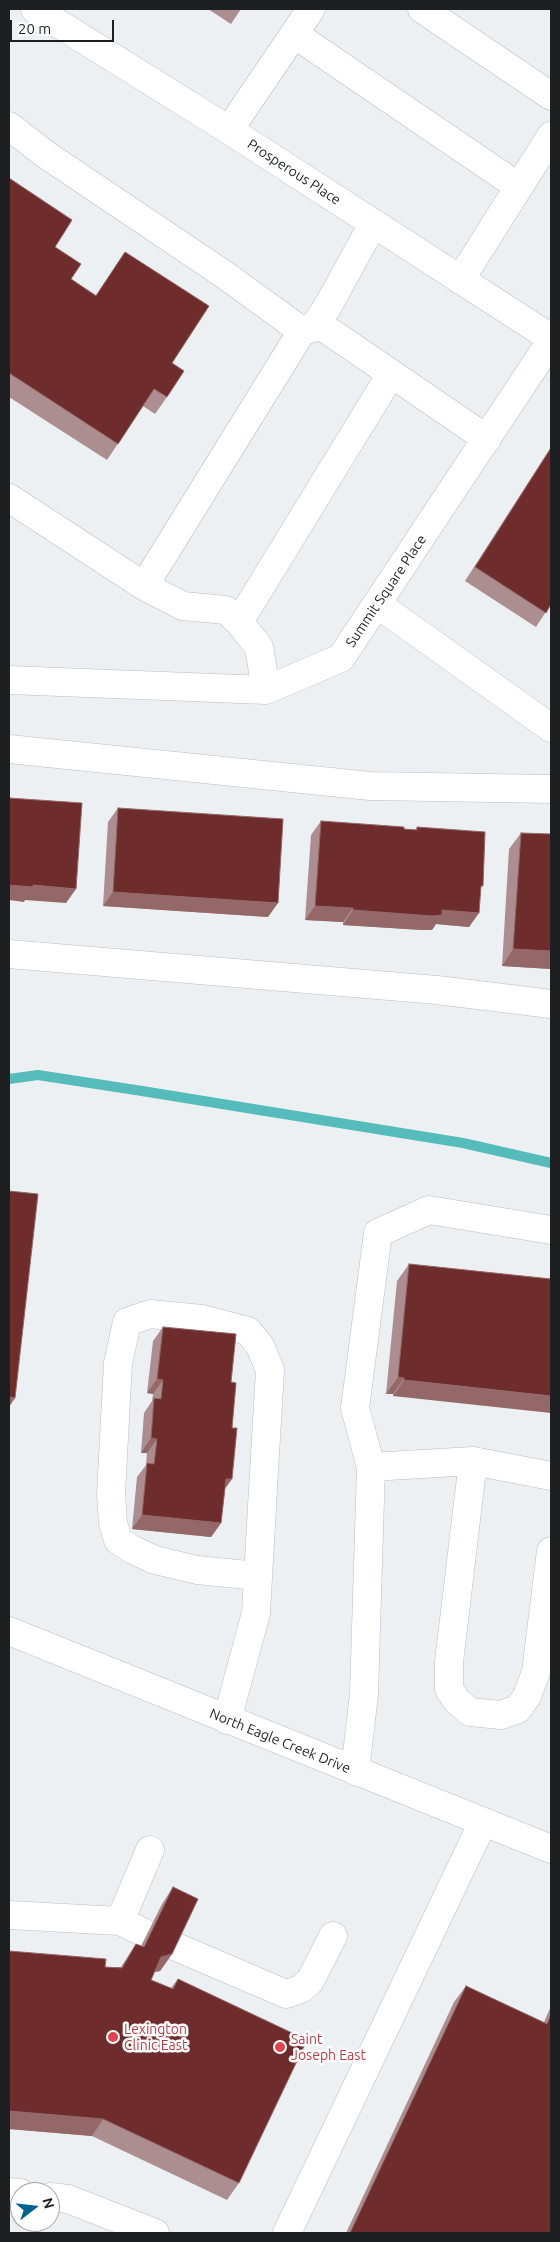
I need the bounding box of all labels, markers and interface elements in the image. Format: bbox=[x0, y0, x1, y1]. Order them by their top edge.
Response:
scale bar bbox=[12, 10, 116, 42]
text: 20 m bbox=[18, 20, 51, 37]
street label: Prosperous Place bbox=[244, 136, 344, 208]
street label: Summit Square Place bbox=[342, 532, 430, 650]
street label: North Eagle Creek Drive bbox=[207, 1705, 353, 1777]
place label: Lexington Clinic East bbox=[124, 2021, 187, 2054]
marker: Lexington Clinic East bbox=[106, 2030, 120, 2044]
place label: Saint Joseph East bbox=[291, 2031, 366, 2064]
marker: Saint Joseph East bbox=[273, 2040, 287, 2054]
north arrow bbox=[10, 2182, 60, 2232]
text: N bbox=[39, 2196, 58, 2210]

